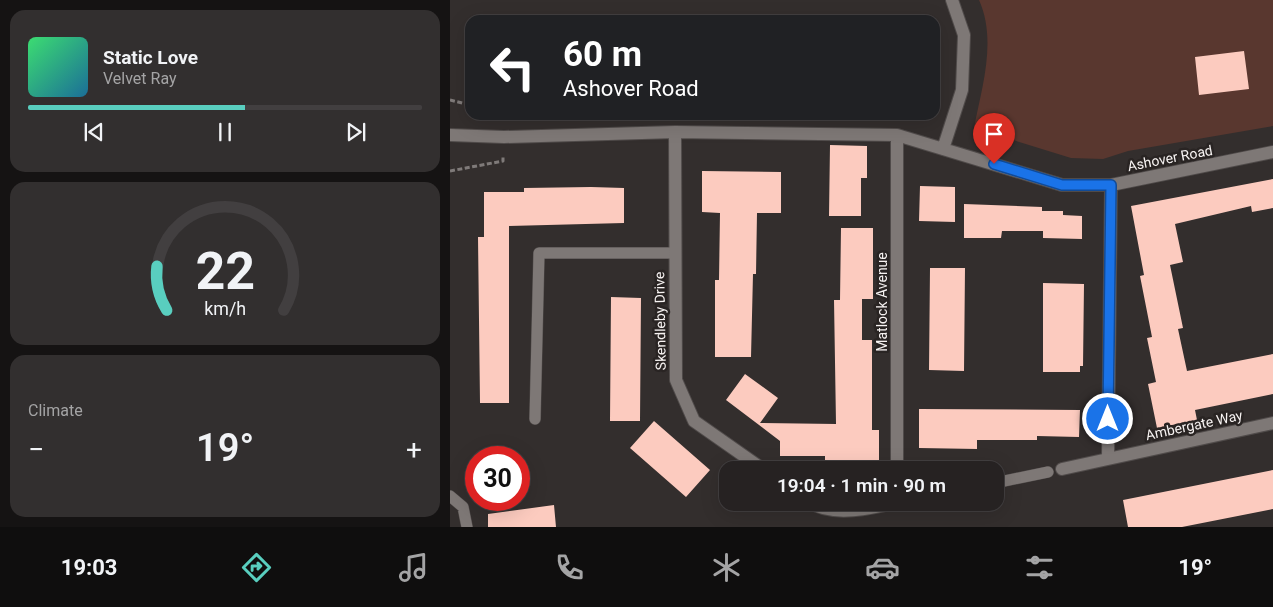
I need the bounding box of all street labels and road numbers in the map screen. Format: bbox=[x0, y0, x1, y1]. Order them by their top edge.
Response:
street label: Ashover Road bbox=[1126, 142, 1214, 174]
street label: Matlock Avenue bbox=[874, 252, 890, 352]
street label: Skendleby Drive bbox=[651, 272, 669, 370]
street label: Ambergate Way bbox=[1144, 407, 1244, 443]

